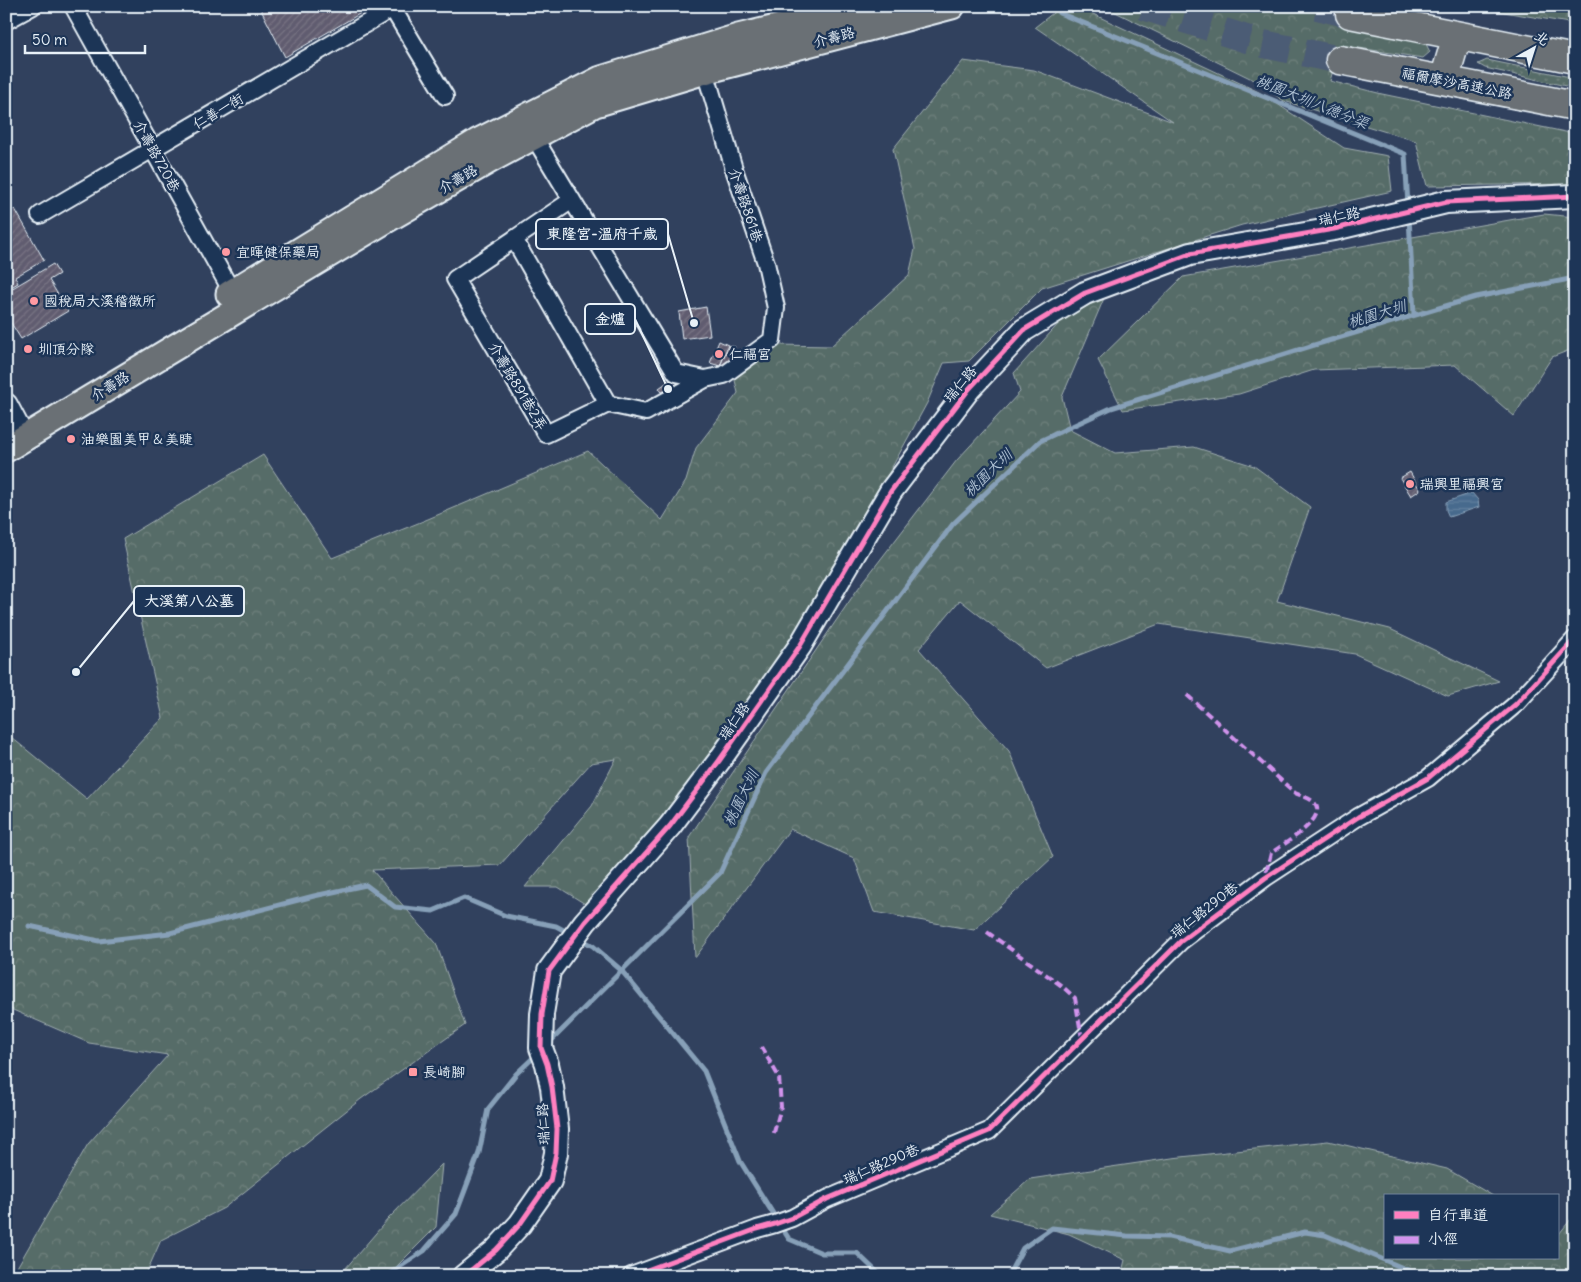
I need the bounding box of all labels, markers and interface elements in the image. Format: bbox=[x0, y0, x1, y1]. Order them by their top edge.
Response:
scale bar bbox=[25, 22, 145, 54]
north arrow bbox=[1508, 22, 1558, 72]
street label: 介壽路 bbox=[811, 23, 857, 51]
text: 北 bbox=[1531, 26, 1553, 49]
text: 50 m bbox=[32, 30, 67, 49]
street label: 福爾摩沙高速公路 bbox=[1400, 63, 1514, 103]
water label: 桃園大圳八德分渠 bbox=[1253, 70, 1373, 134]
street label: 仁善一街 bbox=[189, 89, 247, 133]
street label: 介壽路720巷 bbox=[130, 117, 185, 196]
street label: 介壽路 bbox=[435, 161, 481, 197]
street label: 介壽路861巷 bbox=[725, 165, 767, 246]
street label: 瑞仁路 bbox=[1316, 203, 1361, 229]
callout: 東隆宮-溫府千歲 bbox=[536, 219, 668, 249]
text: 東隆宮-溫府千歲 bbox=[546, 224, 658, 243]
place label: 宜暉健保藥局 bbox=[236, 243, 320, 261]
marker: 宜暉健保藥局 bbox=[220, 246, 232, 258]
place label: 國稅局大溪稽徵所 bbox=[44, 292, 156, 310]
marker: 國稅局大溪稽徵所 bbox=[28, 295, 40, 307]
water label: 桃園大圳 bbox=[1345, 295, 1410, 331]
callout: 金爐 bbox=[585, 304, 635, 334]
text: 金爐 bbox=[595, 309, 626, 328]
street label: 介壽路891巷2弄 bbox=[485, 339, 551, 433]
place label: 圳頂分隊 bbox=[38, 340, 94, 358]
marker: 圳頂分隊 bbox=[22, 343, 34, 355]
place label: 仁福宮 bbox=[729, 345, 771, 363]
marker: 仁福宮 bbox=[713, 348, 725, 360]
street label: 瑞仁路 bbox=[939, 362, 980, 407]
street label: 介壽路 bbox=[87, 367, 133, 405]
place label: 油樂園美甲＆美睫 bbox=[81, 430, 193, 448]
marker: 油樂園美甲＆美睫 bbox=[65, 433, 77, 445]
water label: 桃園大圳 bbox=[959, 444, 1017, 500]
place label: 瑞興里福興宮 bbox=[1419, 475, 1504, 493]
marker: 瑞興里福興宮 bbox=[1404, 478, 1416, 490]
callout: 大溪第八公墓 bbox=[134, 586, 244, 616]
text: 大溪第八公墓 bbox=[144, 591, 234, 610]
street label: 瑞仁路 bbox=[714, 699, 753, 744]
water label: 桃園大圳 bbox=[719, 765, 763, 829]
street label: 瑞仁路290巷 bbox=[1166, 877, 1242, 943]
place label: 長崎腳 bbox=[423, 1063, 465, 1081]
marker: 長崎腳 bbox=[407, 1066, 419, 1078]
street label: 瑞仁路 bbox=[533, 1103, 553, 1146]
street label: 瑞仁路290巷 bbox=[839, 1140, 923, 1188]
legend bbox=[1384, 1194, 1558, 1260]
text: 自行車道 bbox=[1428, 1205, 1488, 1224]
text: 小徑 bbox=[1428, 1229, 1458, 1248]

